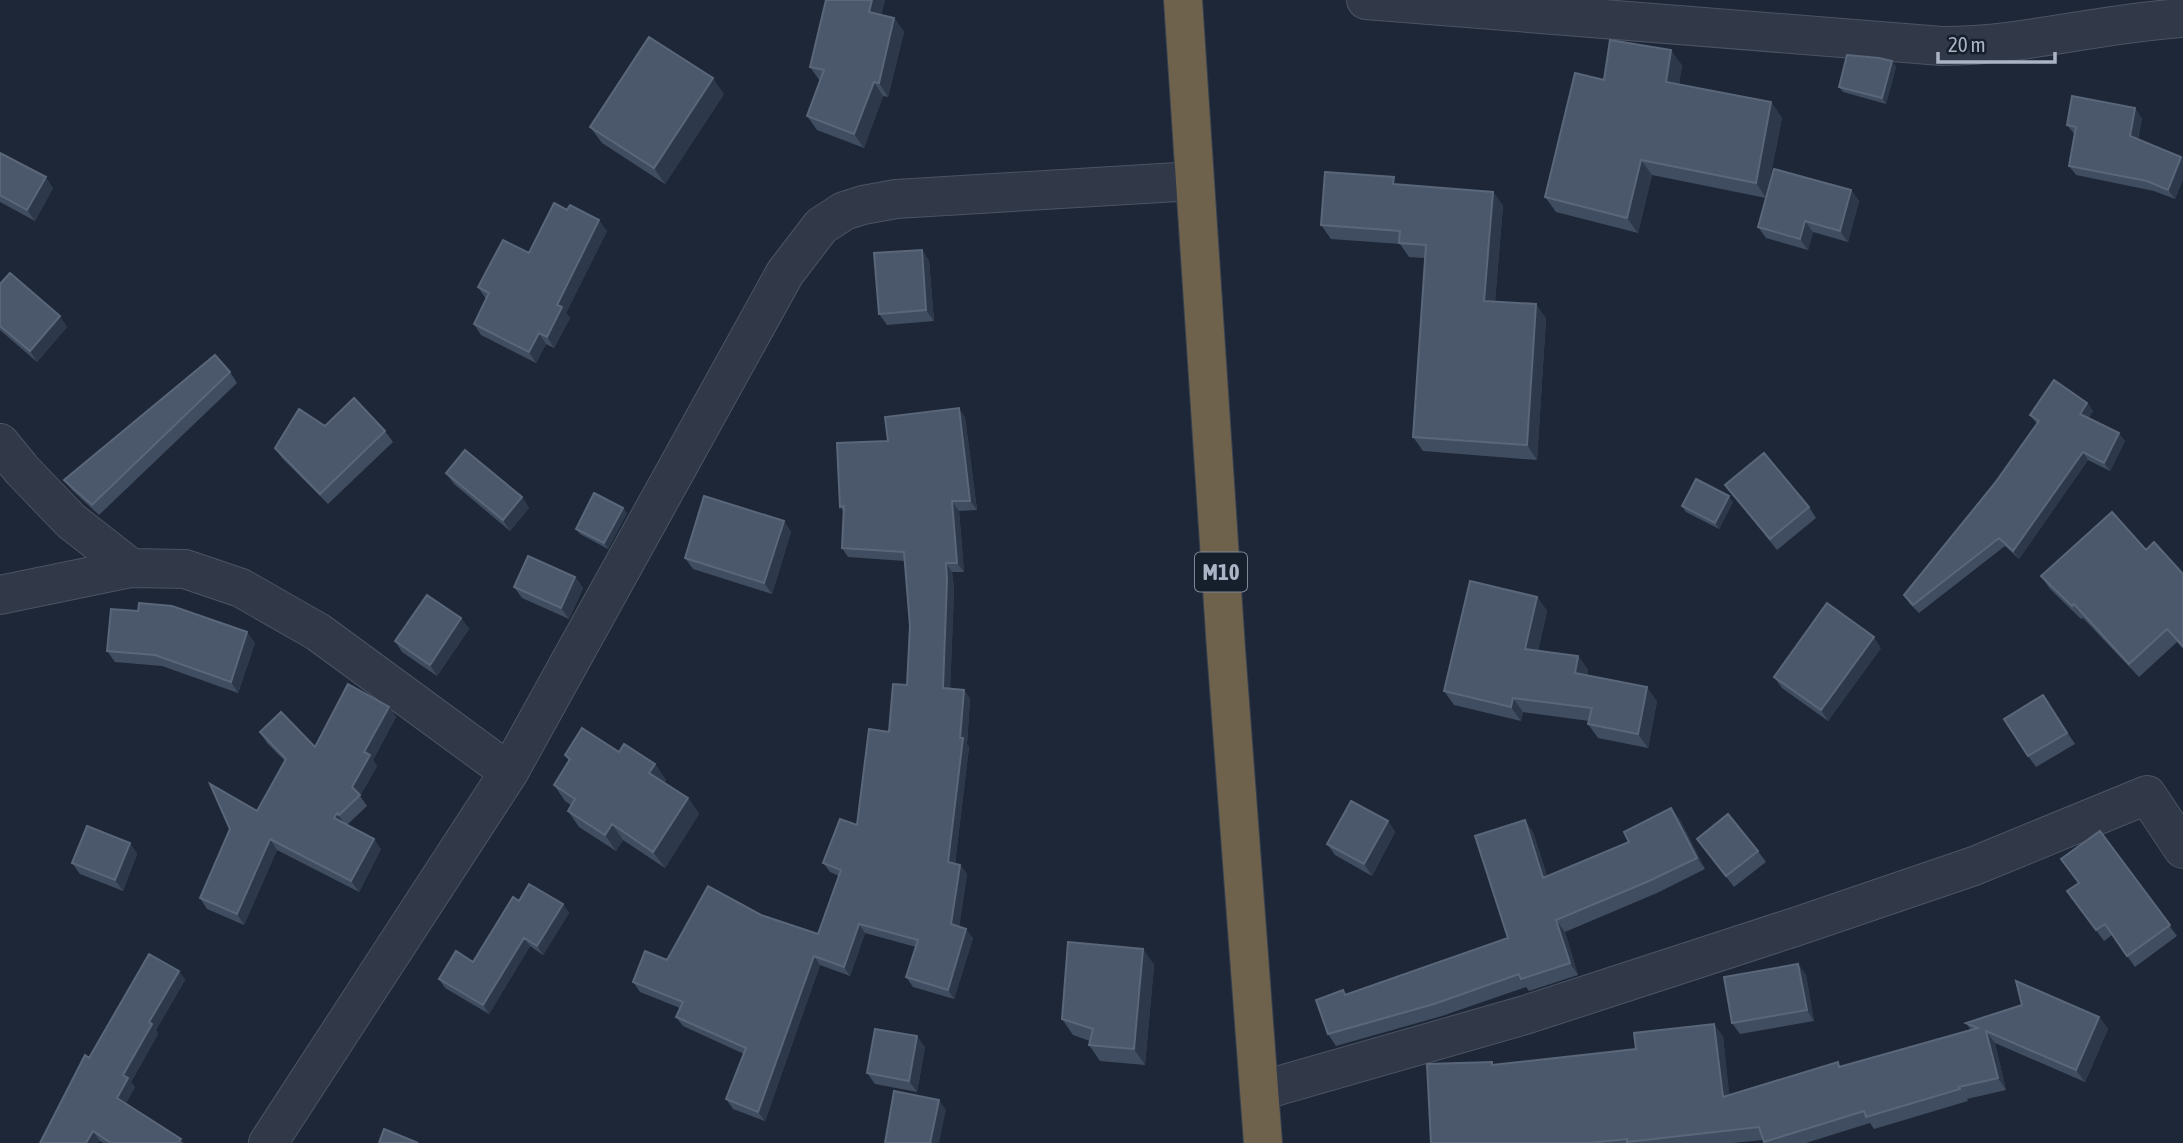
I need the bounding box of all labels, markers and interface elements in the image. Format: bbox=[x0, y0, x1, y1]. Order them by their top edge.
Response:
scale bar bbox=[1938, 21, 2055, 65]
text: 20 m bbox=[1948, 32, 1986, 56]
road number: M10 bbox=[1195, 552, 1247, 592]

